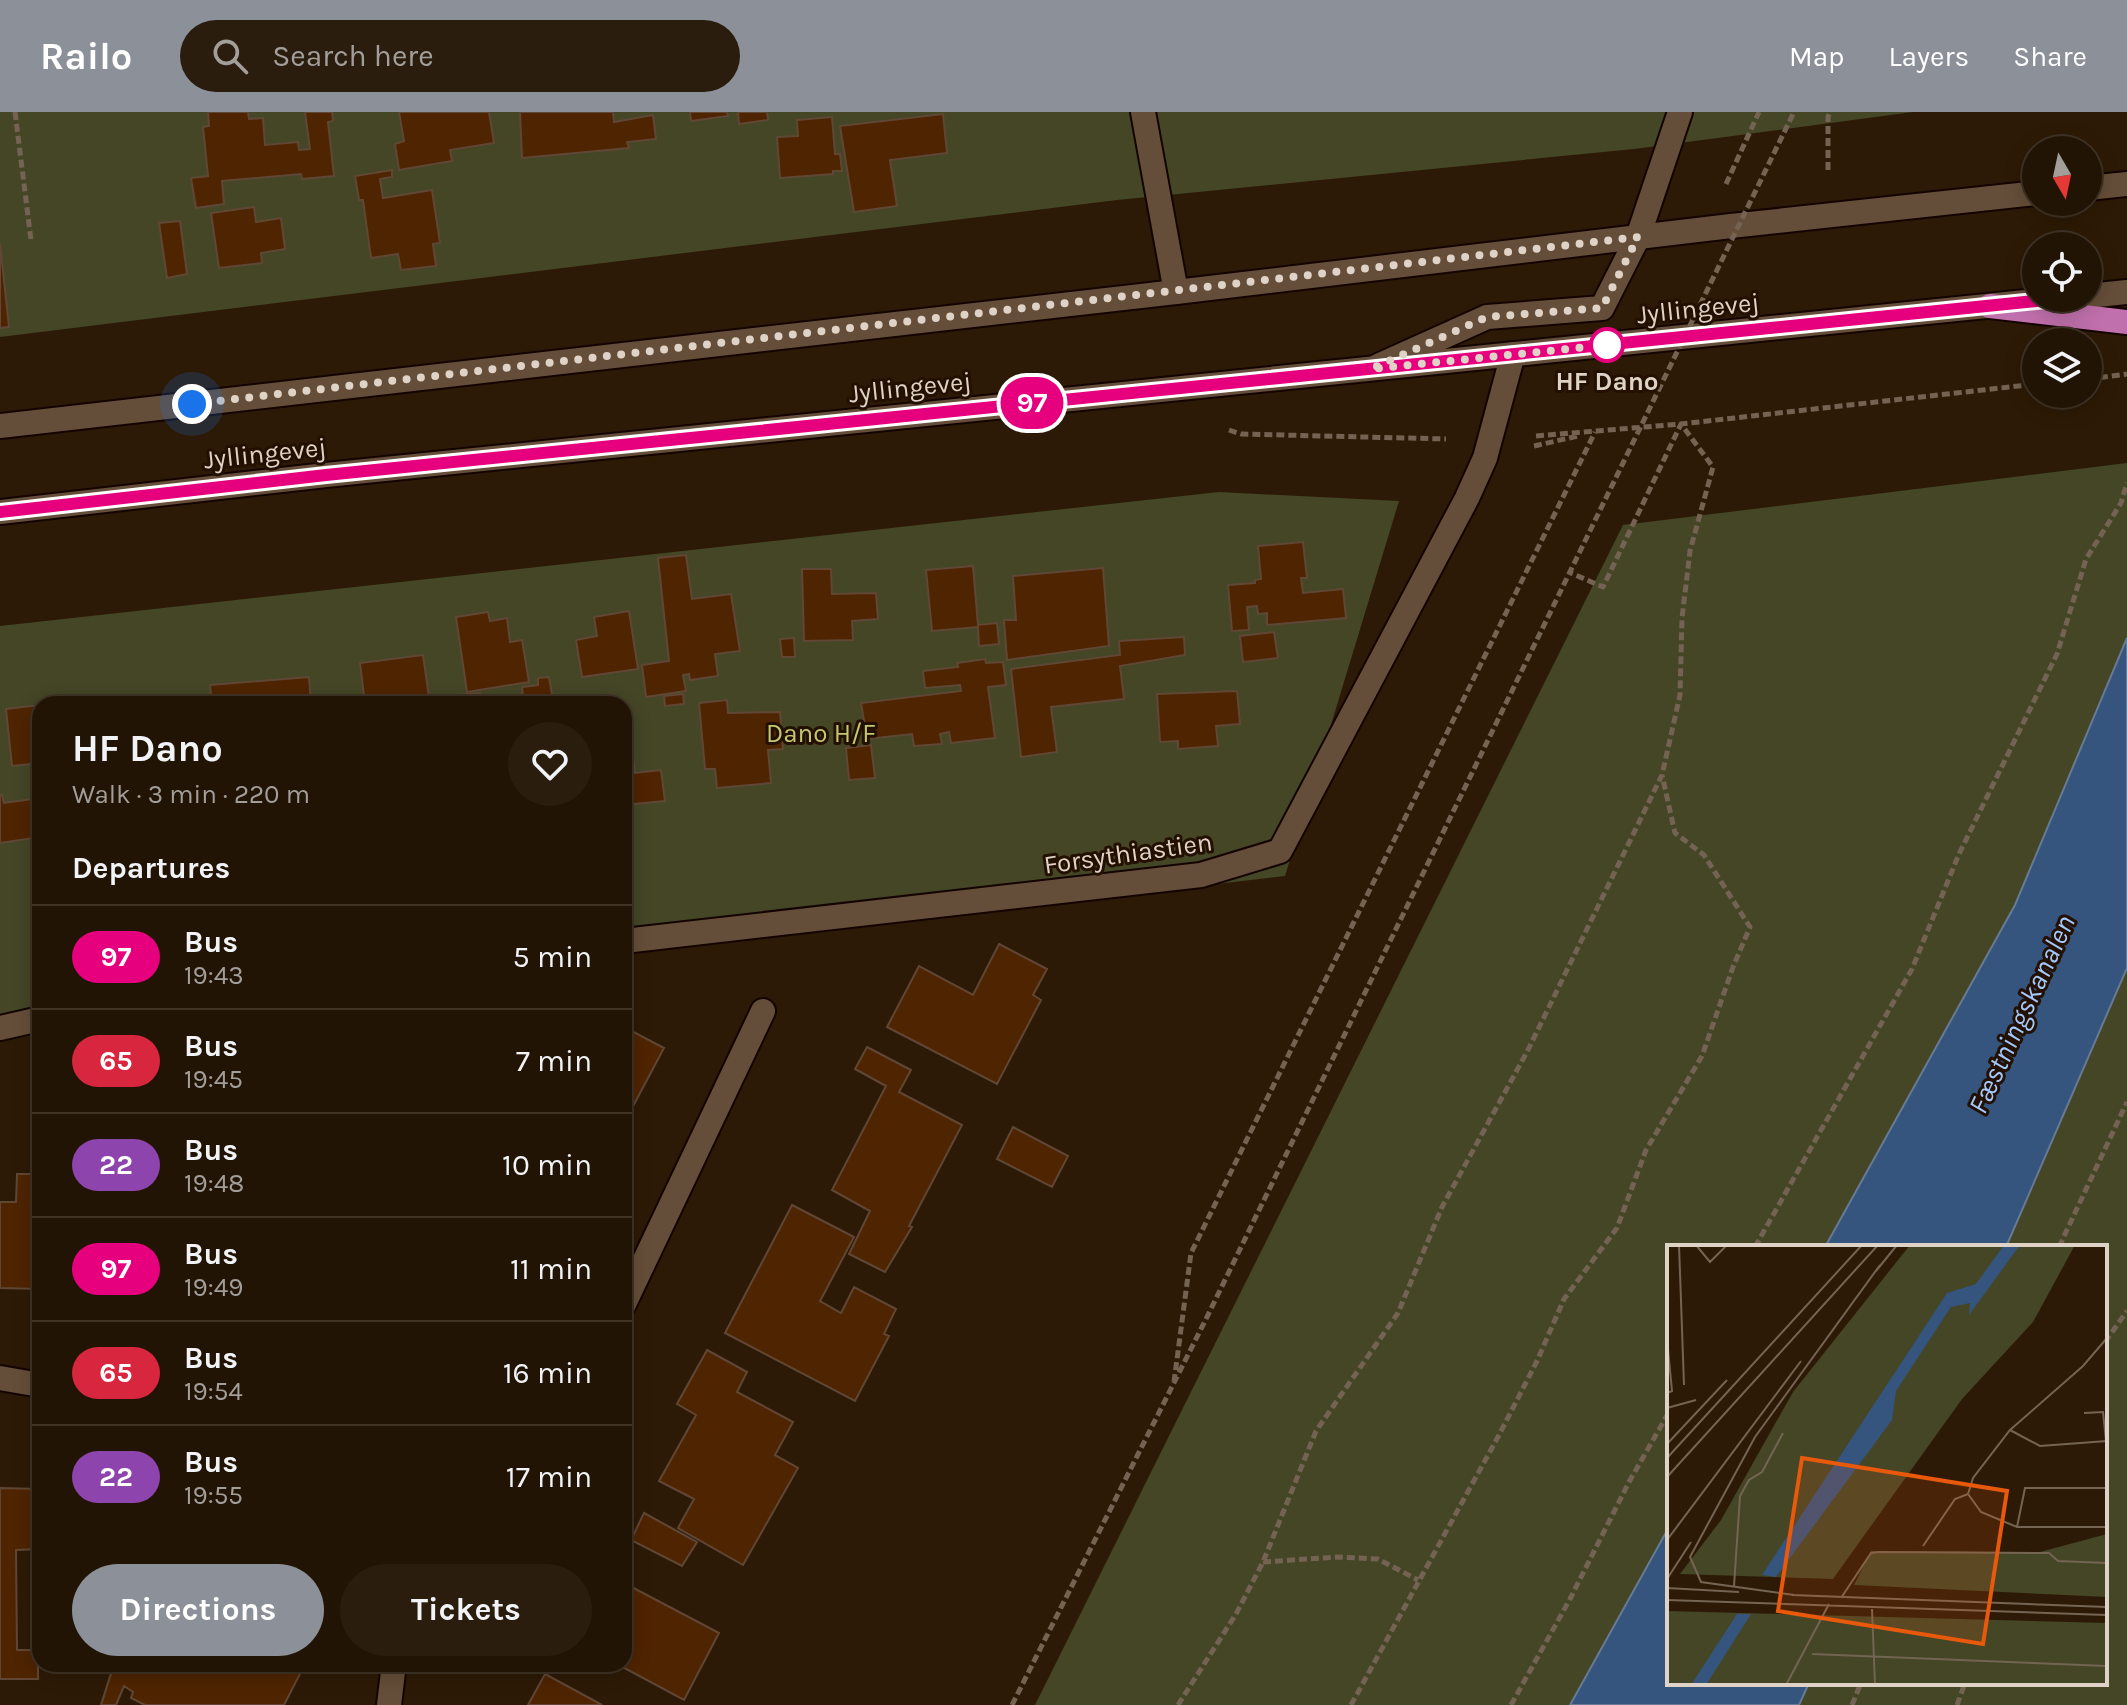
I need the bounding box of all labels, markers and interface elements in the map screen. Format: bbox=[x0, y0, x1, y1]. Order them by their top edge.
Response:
search box bbox=[180, 20, 740, 92]
text: Railo bbox=[40, 34, 132, 79]
icon: search bbox=[208, 34, 252, 78]
text: Search here bbox=[272, 38, 434, 74]
text: Map bbox=[1789, 40, 1844, 73]
text: Layers bbox=[1888, 40, 1969, 73]
text: Share bbox=[2013, 40, 2087, 73]
north arrow bbox=[2022, 136, 2102, 216]
map controls bbox=[2022, 136, 2102, 408]
button: locate bbox=[2022, 232, 2102, 312]
street label: Jyllingevej bbox=[1635, 287, 1761, 330]
marker: HF Dano bbox=[1590, 328, 1624, 362]
button: layers bbox=[2022, 328, 2102, 408]
street label: Jyllingevej bbox=[847, 366, 973, 409]
place label: HF Dano bbox=[1555, 366, 1659, 397]
line badge: 97 bbox=[996, 377, 1068, 429]
your location bbox=[172, 384, 212, 424]
text: 97 bbox=[1016, 386, 1048, 419]
street label: Jyllingevej bbox=[202, 432, 328, 475]
park label: Dano H/F bbox=[766, 718, 876, 749]
button: heart bbox=[508, 722, 592, 806]
text: HF Dano bbox=[72, 726, 223, 771]
text: Walk · 3 min · 220 m bbox=[72, 779, 310, 810]
street label: Forsythiastien bbox=[1042, 826, 1214, 881]
text: Departures bbox=[72, 850, 230, 886]
water label: Fæstningskanalen bbox=[1961, 910, 2082, 1119]
text: Bus bbox=[184, 924, 238, 960]
text: 5 min bbox=[513, 939, 592, 975]
text: 97 bbox=[100, 940, 132, 973]
text: 19:43 bbox=[184, 960, 244, 991]
text: Bus bbox=[184, 1028, 238, 1064]
text: 7 min bbox=[516, 1043, 592, 1079]
text: 65 bbox=[99, 1044, 133, 1077]
text: 19:45 bbox=[184, 1064, 243, 1095]
text: Bus bbox=[184, 1132, 238, 1168]
text: 10 min bbox=[502, 1147, 592, 1183]
text: 22 bbox=[99, 1148, 133, 1181]
text: 19:48 bbox=[184, 1168, 244, 1199]
text: Bus bbox=[184, 1236, 238, 1272]
inset map bbox=[1667, 1245, 2107, 1685]
text: 11 min bbox=[510, 1251, 592, 1287]
text: 97 bbox=[100, 1252, 132, 1285]
text: 19:49 bbox=[184, 1272, 243, 1303]
text: Bus bbox=[184, 1340, 238, 1376]
text: 16 min bbox=[503, 1355, 592, 1391]
text: 65 bbox=[99, 1356, 133, 1389]
text: 19:54 bbox=[184, 1376, 243, 1407]
text: Bus bbox=[184, 1444, 238, 1480]
text: 17 min bbox=[506, 1459, 592, 1495]
text: 22 bbox=[99, 1460, 133, 1493]
text: 19:55 bbox=[184, 1480, 243, 1511]
button: Directions bbox=[72, 1564, 324, 1656]
button: Tickets bbox=[340, 1564, 592, 1656]

